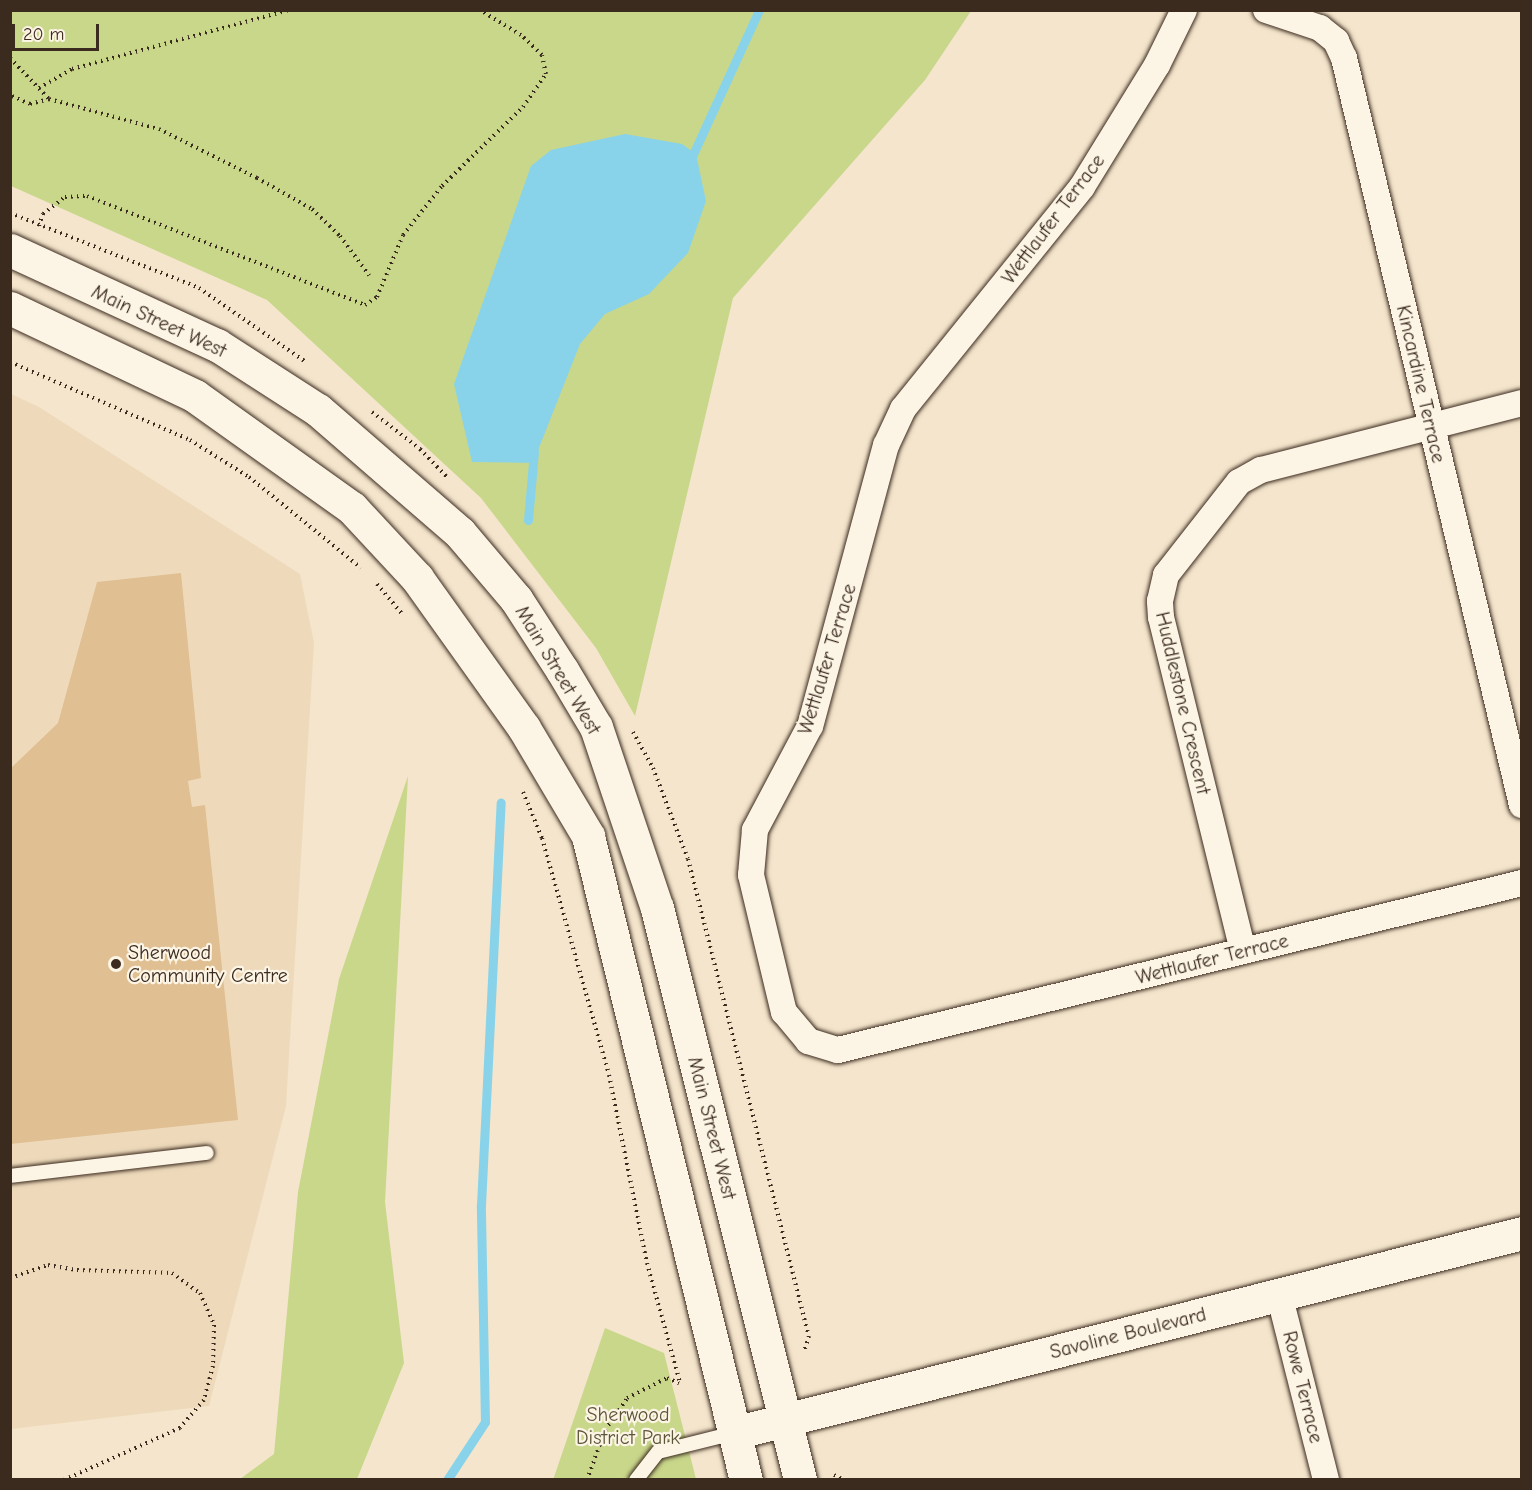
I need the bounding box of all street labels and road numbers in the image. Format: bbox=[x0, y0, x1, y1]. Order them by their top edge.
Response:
street label: Wettlaufer Terrace bbox=[996, 149, 1110, 289]
street label: Main Street West bbox=[88, 279, 230, 363]
street label: Kincardine Terrace bbox=[1391, 303, 1451, 465]
street label: Wettlaufer Terrace bbox=[793, 581, 861, 737]
street label: Main Street West bbox=[510, 601, 606, 739]
street label: Huddlestone Crescent bbox=[1150, 609, 1216, 797]
street label: Wettlaufer Terrace bbox=[1133, 928, 1291, 990]
street label: Main Street West bbox=[683, 1054, 741, 1202]
street label: Savoline Boulevard bbox=[1047, 1302, 1209, 1364]
street label: Rowe Terrace bbox=[1277, 1328, 1329, 1446]

